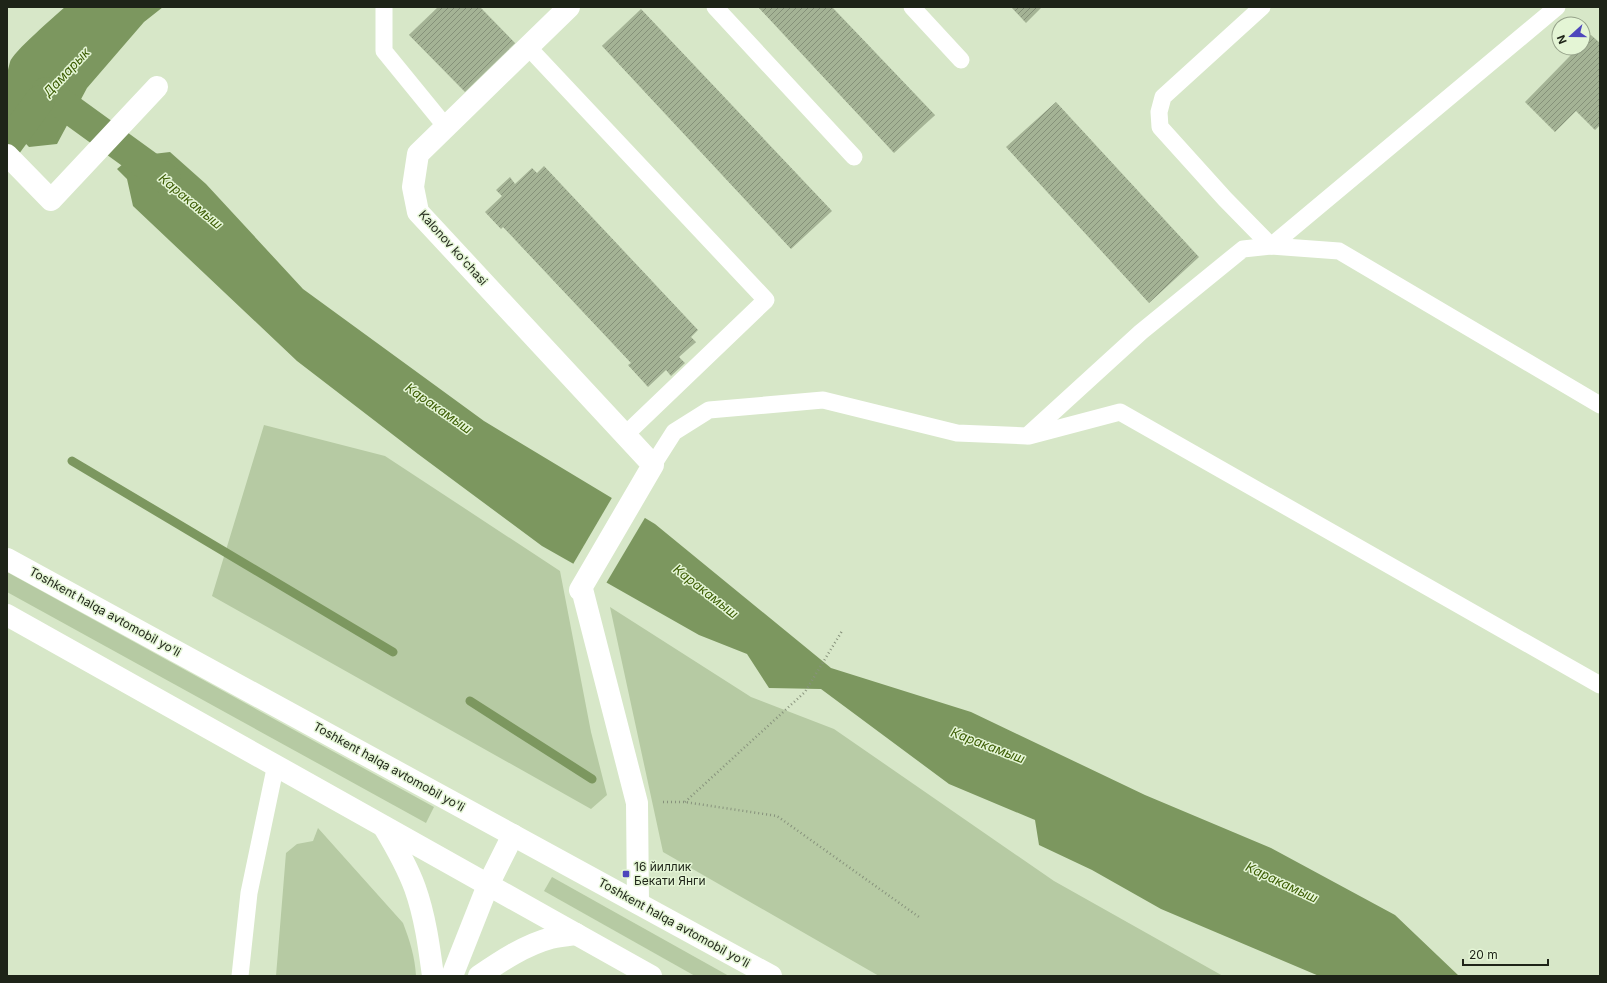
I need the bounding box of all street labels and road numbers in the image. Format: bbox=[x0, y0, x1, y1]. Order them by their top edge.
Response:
street label: Kalonov ko'chasi bbox=[416, 207, 491, 288]
street label: Toshkent halqa avtomobil yo'li bbox=[27, 564, 184, 660]
street label: Toshkent halqa avtomobil yo'li bbox=[311, 719, 468, 815]
street label: Toshkent halqa avtomobil yo'li bbox=[596, 875, 753, 971]

